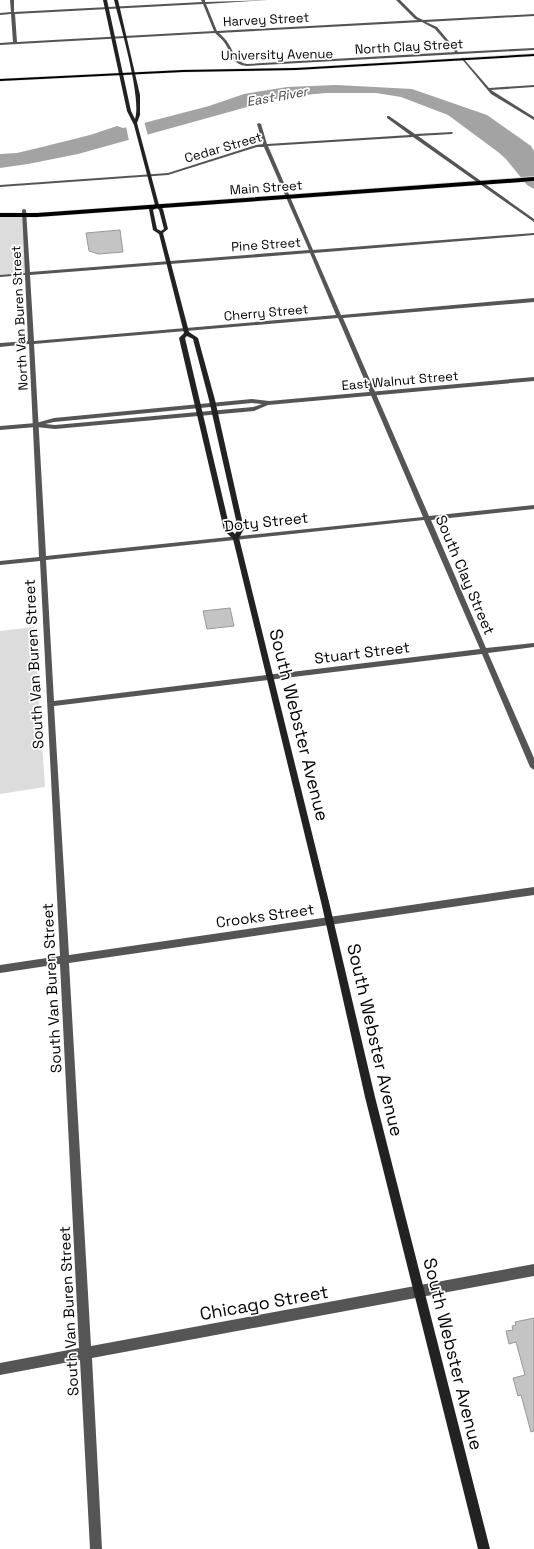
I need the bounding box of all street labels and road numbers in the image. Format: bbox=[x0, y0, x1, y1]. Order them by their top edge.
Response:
street label: Harvey Street bbox=[222, 9, 310, 30]
street label: North Clay Street bbox=[354, 35, 464, 58]
street label: University Avenue bbox=[221, 45, 333, 64]
street label: Cedar Street bbox=[182, 128, 264, 167]
street label: Main Street bbox=[229, 176, 303, 199]
street label: Pine Street bbox=[231, 234, 301, 255]
street label: North Van Buren Street bbox=[7, 245, 32, 391]
street label: Cherry Street bbox=[223, 300, 309, 325]
street label: East Walnut Street bbox=[341, 367, 459, 394]
street label: Doty Street bbox=[223, 508, 309, 535]
street label: South Clay Street bbox=[432, 512, 499, 638]
street label: South Van Buren Street bbox=[20, 579, 47, 749]
street label: South Webster Avenue bbox=[264, 626, 335, 823]
street label: Stuart Street bbox=[313, 637, 411, 668]
street label: Crooks Street bbox=[215, 899, 315, 932]
street label: South Van Buren Street bbox=[38, 903, 65, 1073]
street label: South Webster Avenue bbox=[342, 941, 409, 1139]
street label: South Van Buren Street bbox=[55, 1226, 82, 1396]
street label: South Webster Avenue bbox=[418, 1255, 489, 1452]
street label: Chicago Street bbox=[198, 1280, 330, 1325]

